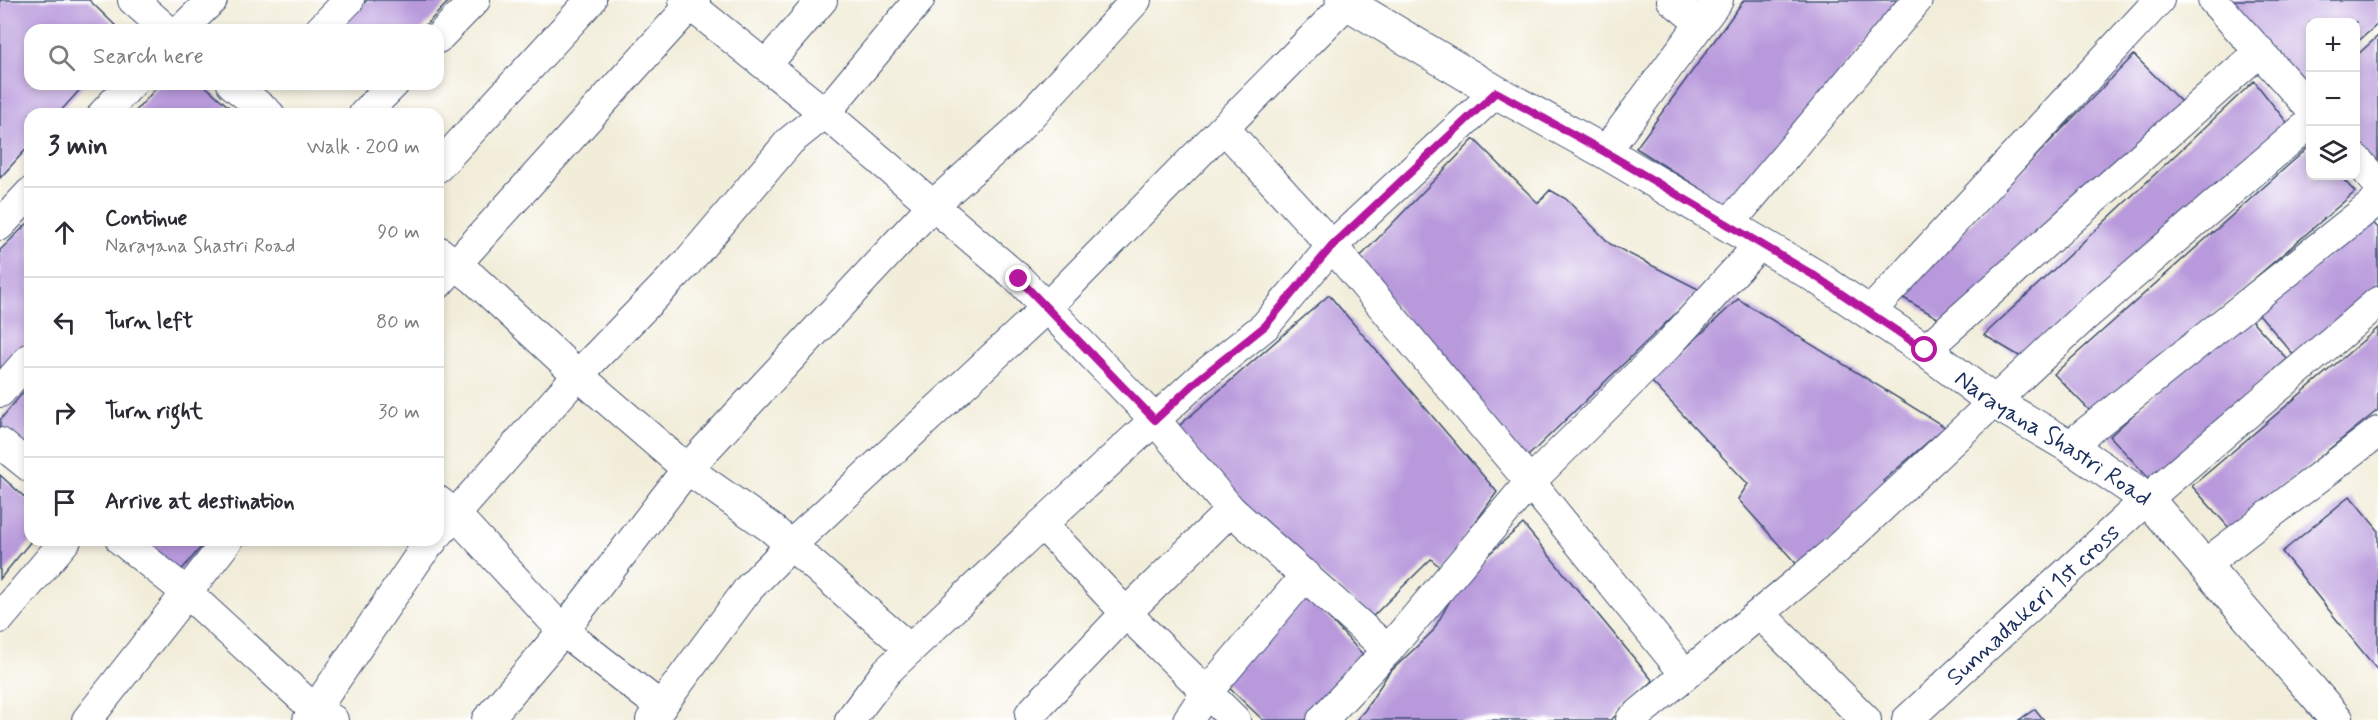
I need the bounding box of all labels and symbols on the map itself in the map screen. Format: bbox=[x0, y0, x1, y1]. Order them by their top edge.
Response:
route end bbox=[1005, 265, 1031, 291]
route start bbox=[1911, 336, 1937, 362]
street label: Narayana Shastri Road bbox=[1948, 364, 2157, 514]
street label: Sunnadakeri 1st cross bbox=[1940, 517, 2127, 693]

